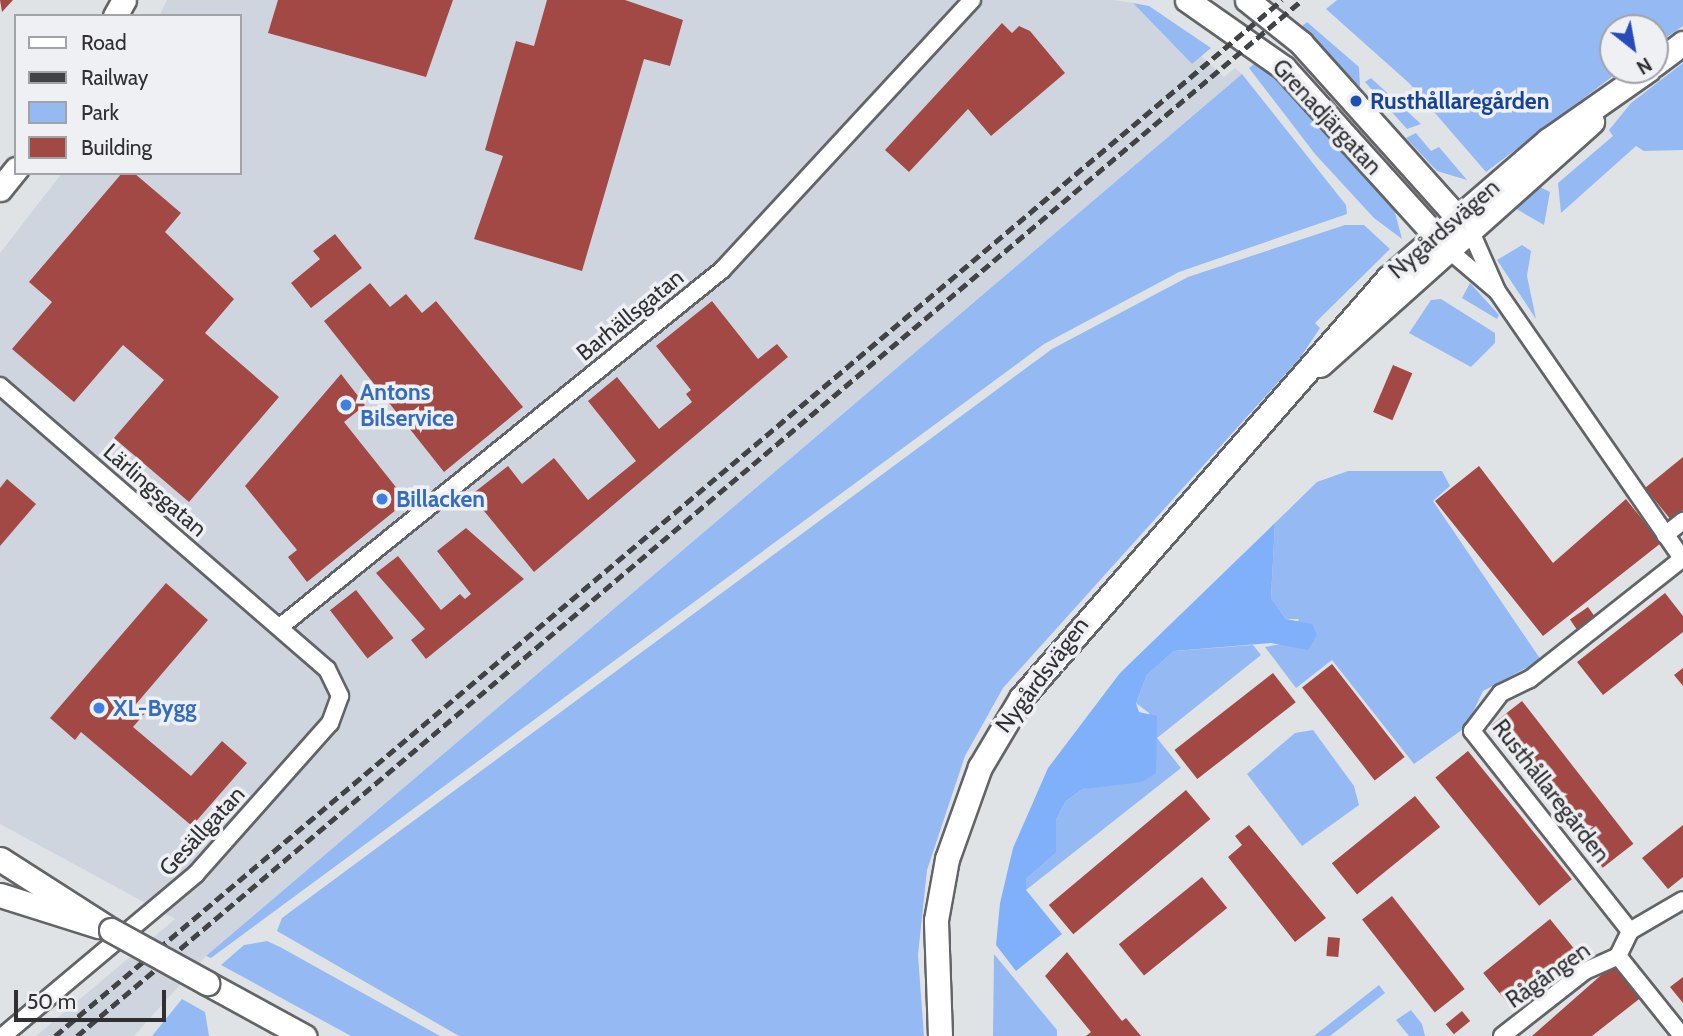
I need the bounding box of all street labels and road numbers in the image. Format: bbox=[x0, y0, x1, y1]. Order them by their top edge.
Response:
street label: Grenadjärgatan bbox=[1267, 54, 1387, 180]
street label: Nygårdsvägen bbox=[1383, 173, 1505, 285]
street label: Barhällsgatan bbox=[571, 263, 689, 367]
street label: Lärlingsgatan bbox=[98, 438, 212, 542]
street label: Nygårdsvägen bbox=[990, 612, 1094, 738]
street label: Rusthållaregården bbox=[1487, 714, 1615, 868]
street label: Gesällgatan bbox=[154, 780, 250, 882]
street label: Rågången bbox=[1501, 936, 1595, 1014]

